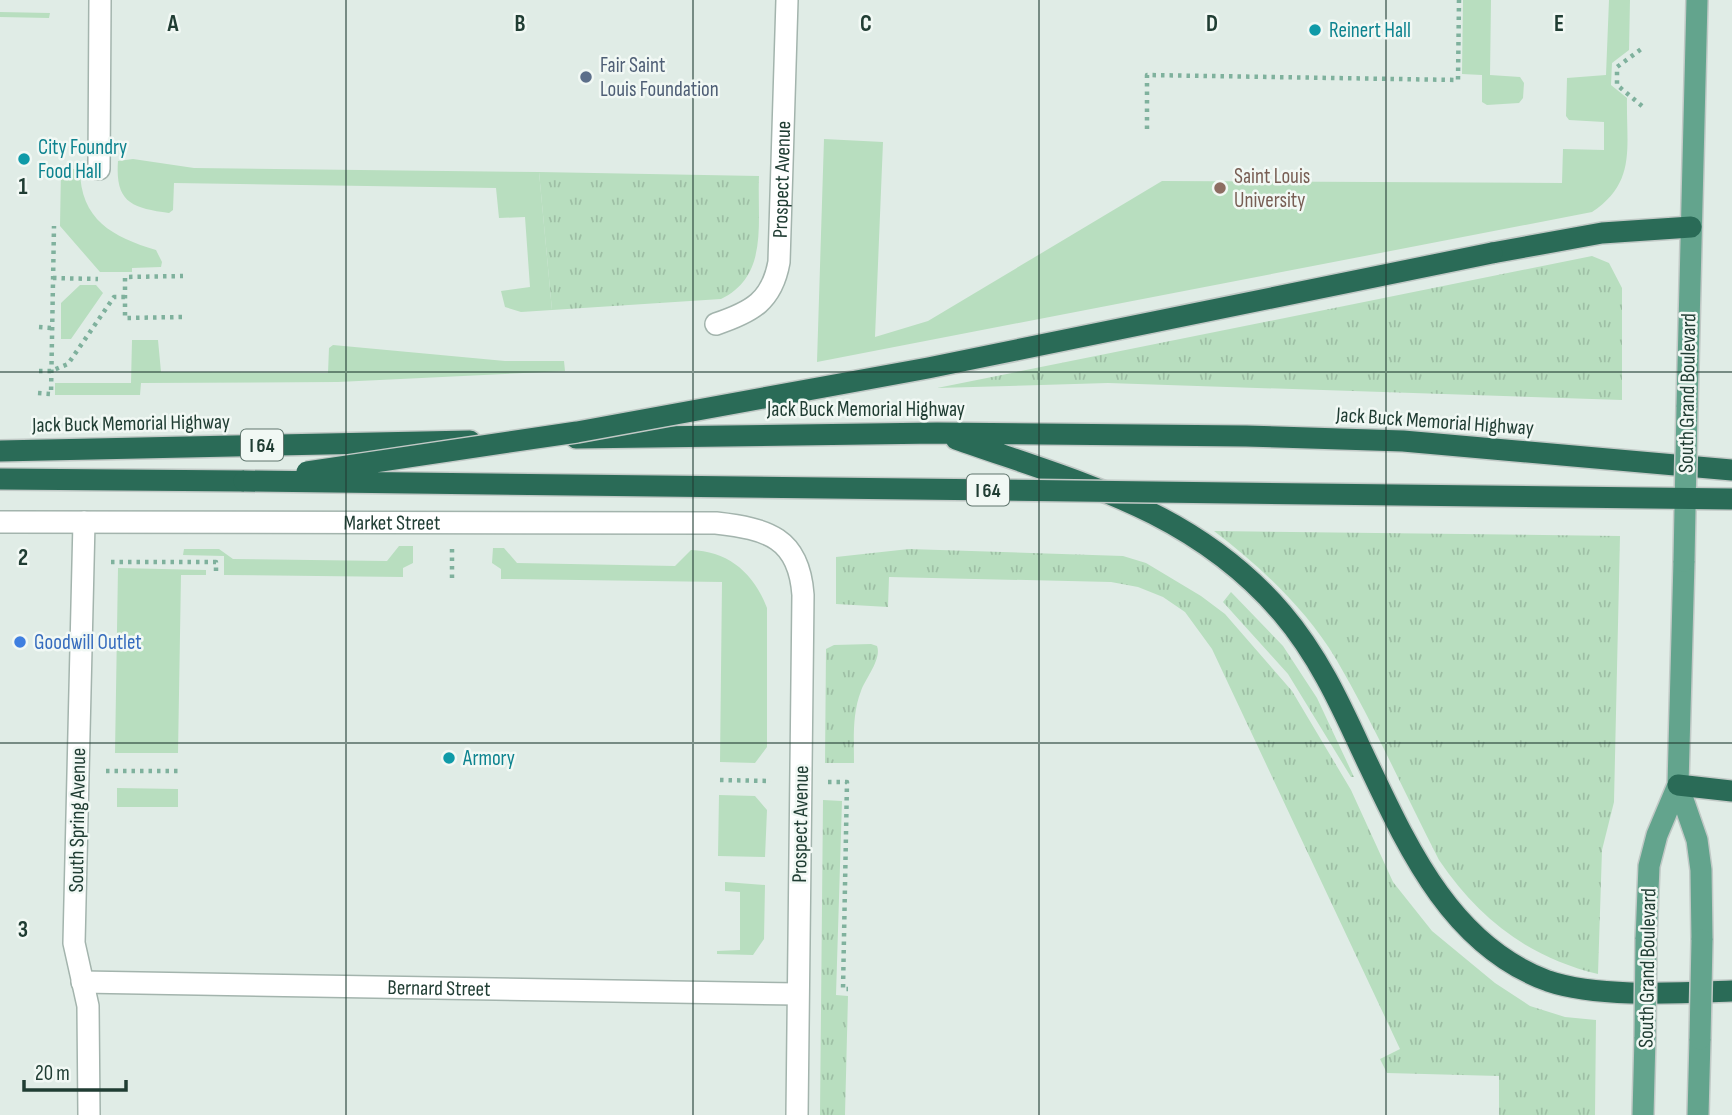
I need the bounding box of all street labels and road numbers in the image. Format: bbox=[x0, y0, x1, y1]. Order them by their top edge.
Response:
street label: Prospect Avenue bbox=[768, 120, 796, 239]
street label: South Grand Boulevard bbox=[1674, 313, 1701, 473]
street label: Jack Buck Memorial Highway bbox=[766, 397, 965, 422]
street label: Jack Buck Memorial Highway bbox=[1334, 402, 1535, 441]
street label: Jack Buck Memorial Highway bbox=[31, 409, 230, 438]
road number: I 64 bbox=[241, 430, 283, 460]
road number: I 64 bbox=[967, 475, 1009, 505]
street label: Market Street bbox=[344, 510, 440, 536]
street label: South Spring Avenue bbox=[64, 747, 91, 893]
street label: Prospect Avenue bbox=[787, 765, 814, 883]
street label: South Grand Boulevard bbox=[1634, 888, 1661, 1048]
street label: Bernard Street bbox=[387, 975, 491, 1002]

